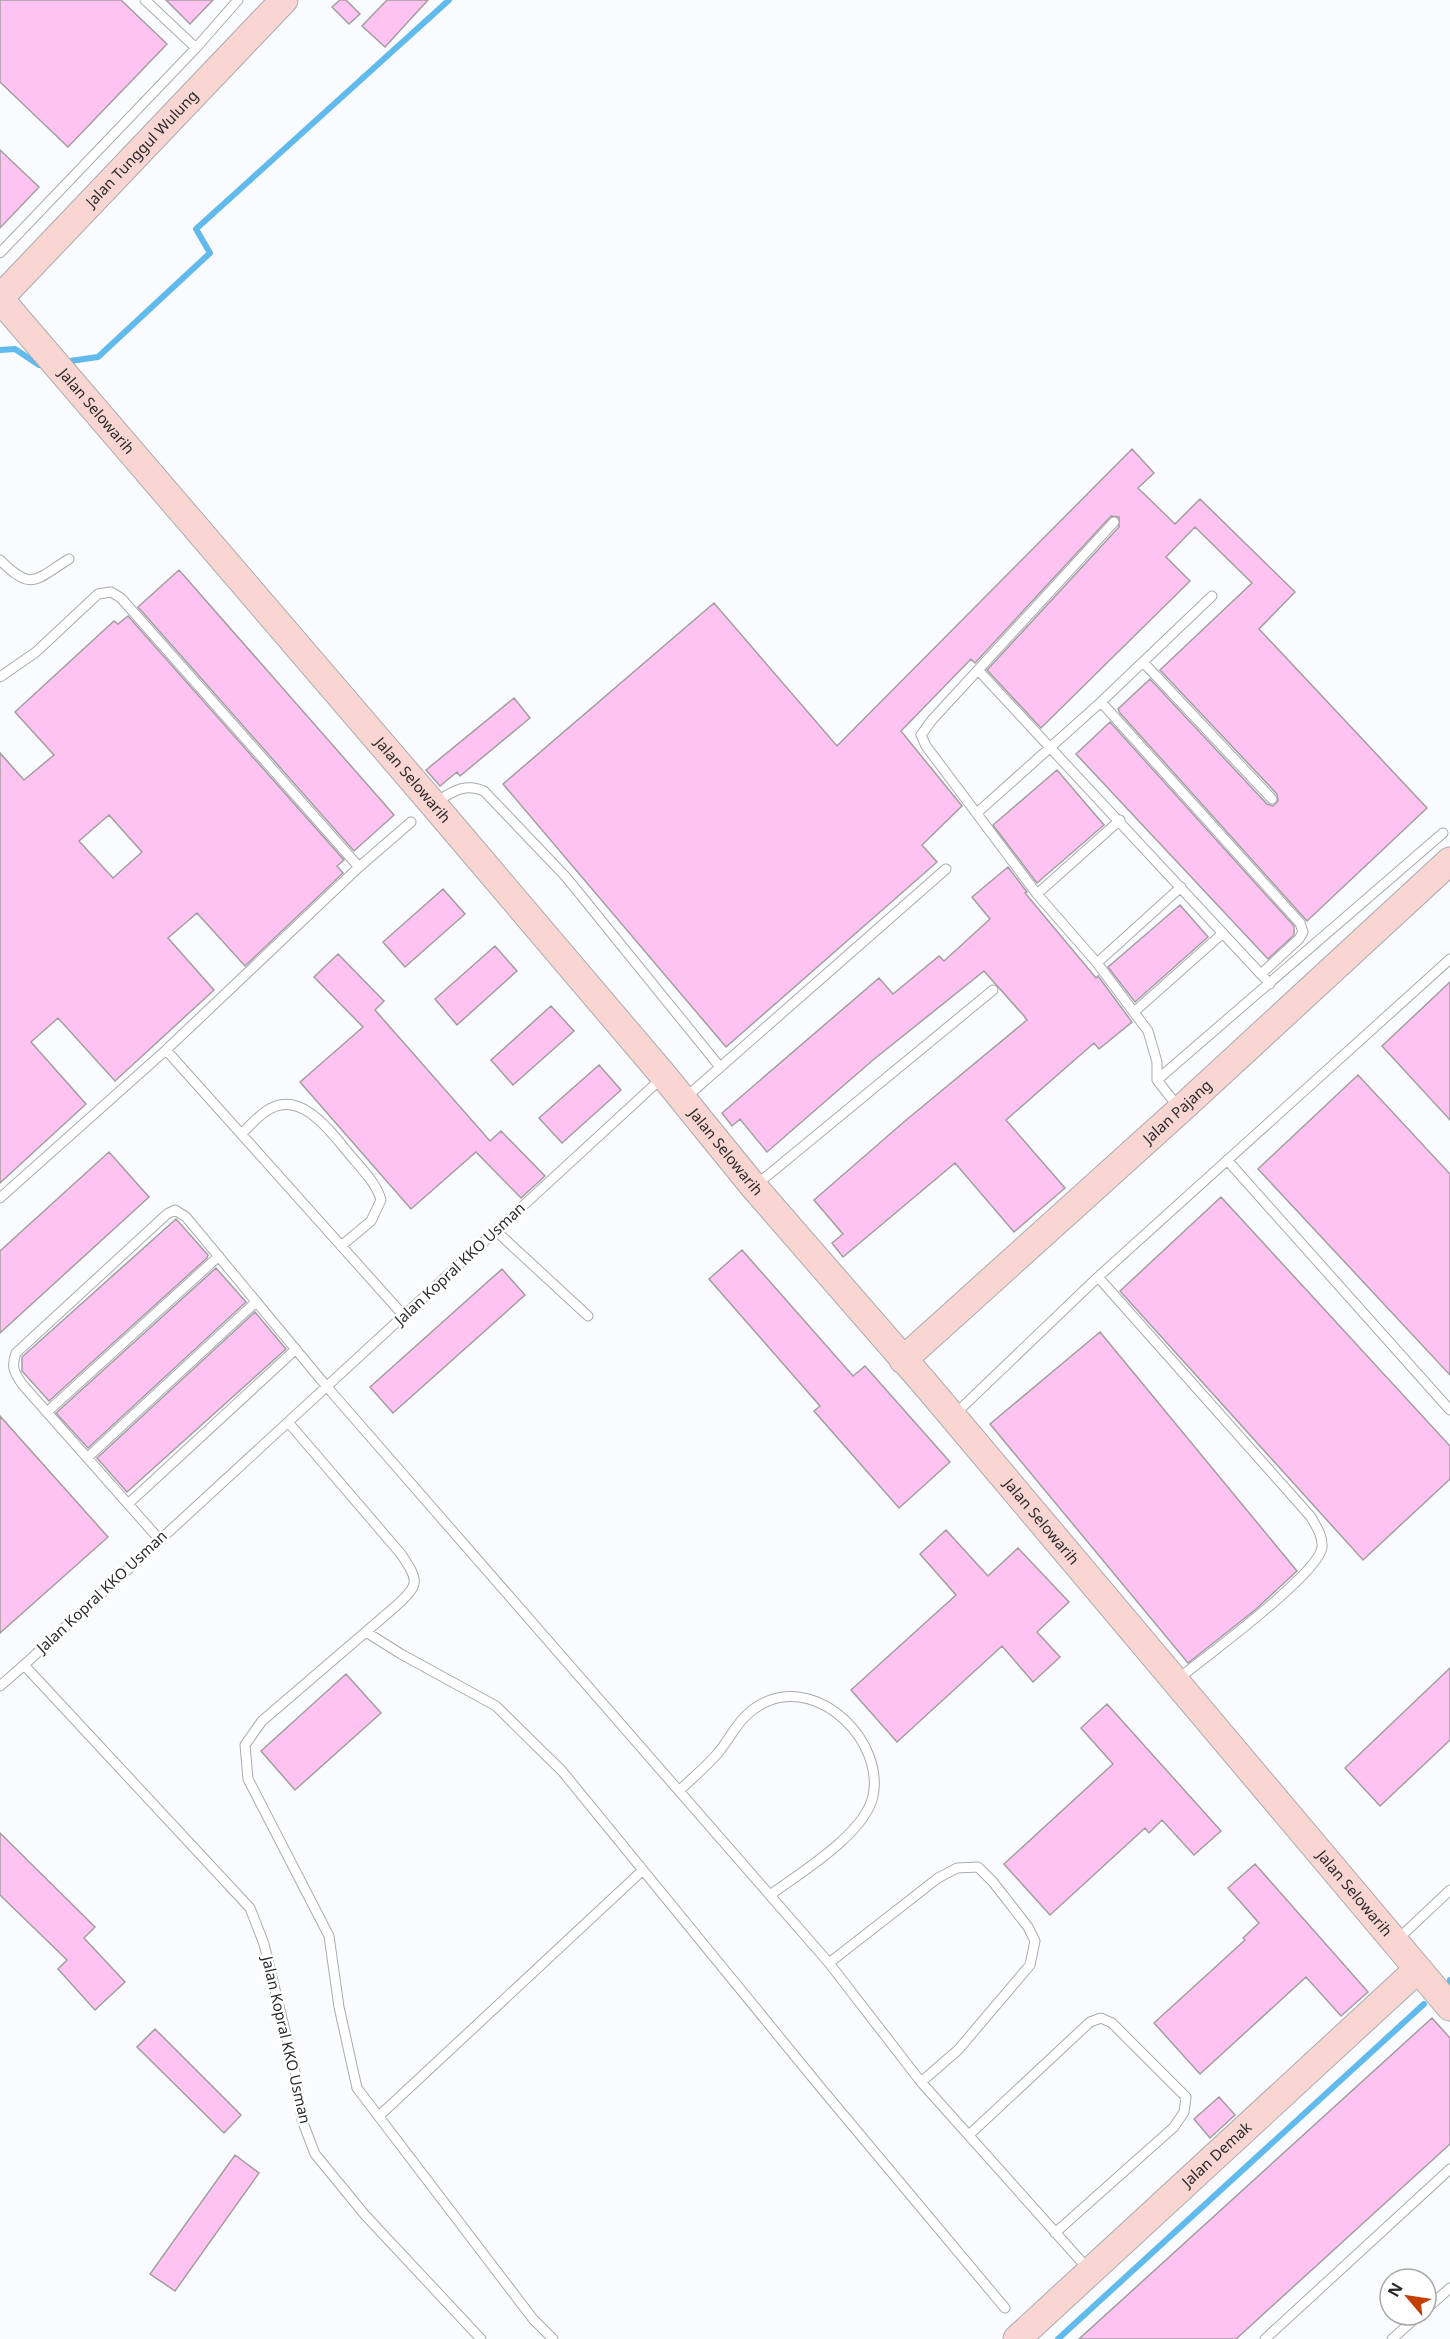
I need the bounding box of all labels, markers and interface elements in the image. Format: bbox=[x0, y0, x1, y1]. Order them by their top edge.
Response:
street label: Jalan Tunggul Wulung bbox=[79, 85, 202, 212]
street label: Jalan Selowarih bbox=[53, 362, 139, 458]
street label: Jalan Selowarih bbox=[370, 731, 456, 827]
street label: Jalan Pajang bbox=[1137, 1075, 1216, 1149]
street label: Jalan Selowarih bbox=[684, 1102, 768, 1199]
street label: Jalan Kopral KKO Usman bbox=[388, 1198, 529, 1330]
street label: Jalan Selowarih bbox=[999, 1472, 1084, 1568]
street label: Jalan Kopral KKO Usman bbox=[30, 1526, 171, 1658]
street label: Jalan Selowarih bbox=[1312, 1844, 1397, 1940]
street label: Jalan Kopral KKO Usman bbox=[258, 1952, 316, 2126]
street label: Jalan Demak bbox=[1176, 2117, 1255, 2192]
north arrow bbox=[1378, 2267, 1438, 2327]
text: N bbox=[1382, 2279, 1408, 2301]

